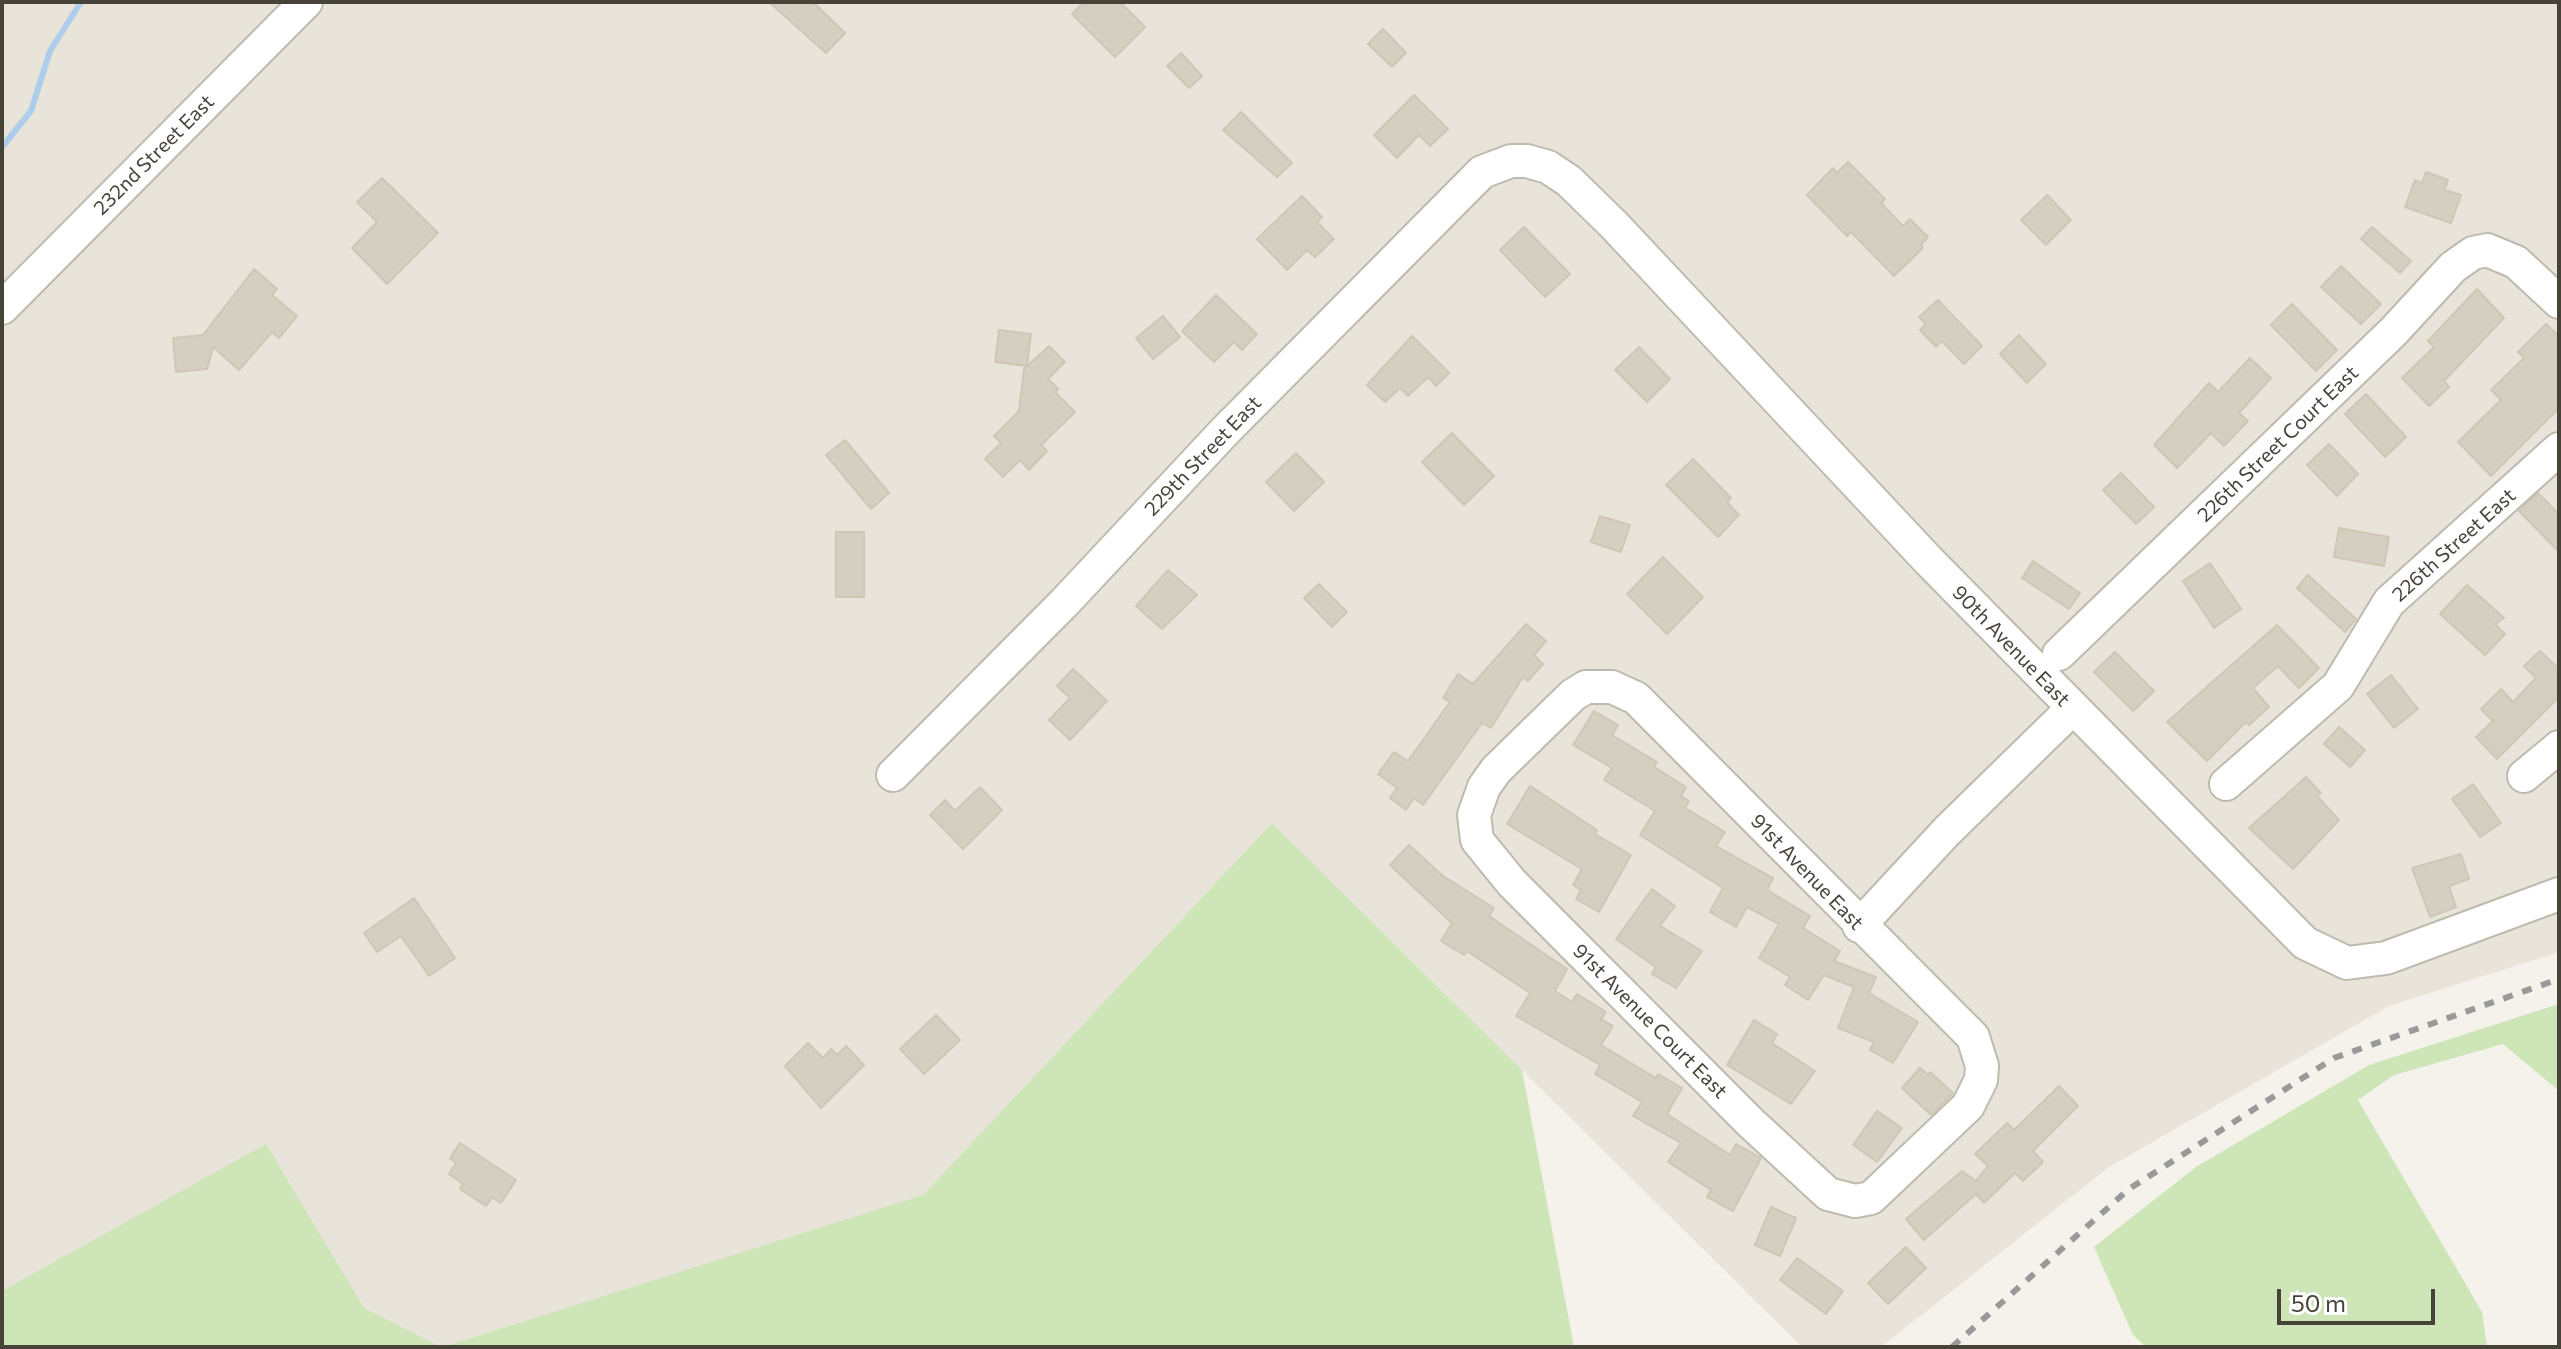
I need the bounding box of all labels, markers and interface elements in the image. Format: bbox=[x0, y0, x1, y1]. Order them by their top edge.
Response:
street label: 232nd Street East bbox=[89, 90, 219, 220]
street label: 226th Street Court East bbox=[2193, 361, 2363, 527]
street label: 229th Street East bbox=[1140, 391, 1266, 521]
street label: 226th Street East bbox=[2387, 483, 2521, 607]
street label: 90th Avenue East bbox=[1947, 581, 2075, 711]
street label: 91st Avenue East bbox=[1746, 809, 1868, 935]
street label: 91st Avenue Court East bbox=[1568, 939, 1732, 1103]
scale bar bbox=[2281, 1273, 2439, 1323]
text: 50 m bbox=[2291, 1288, 2346, 1317]

